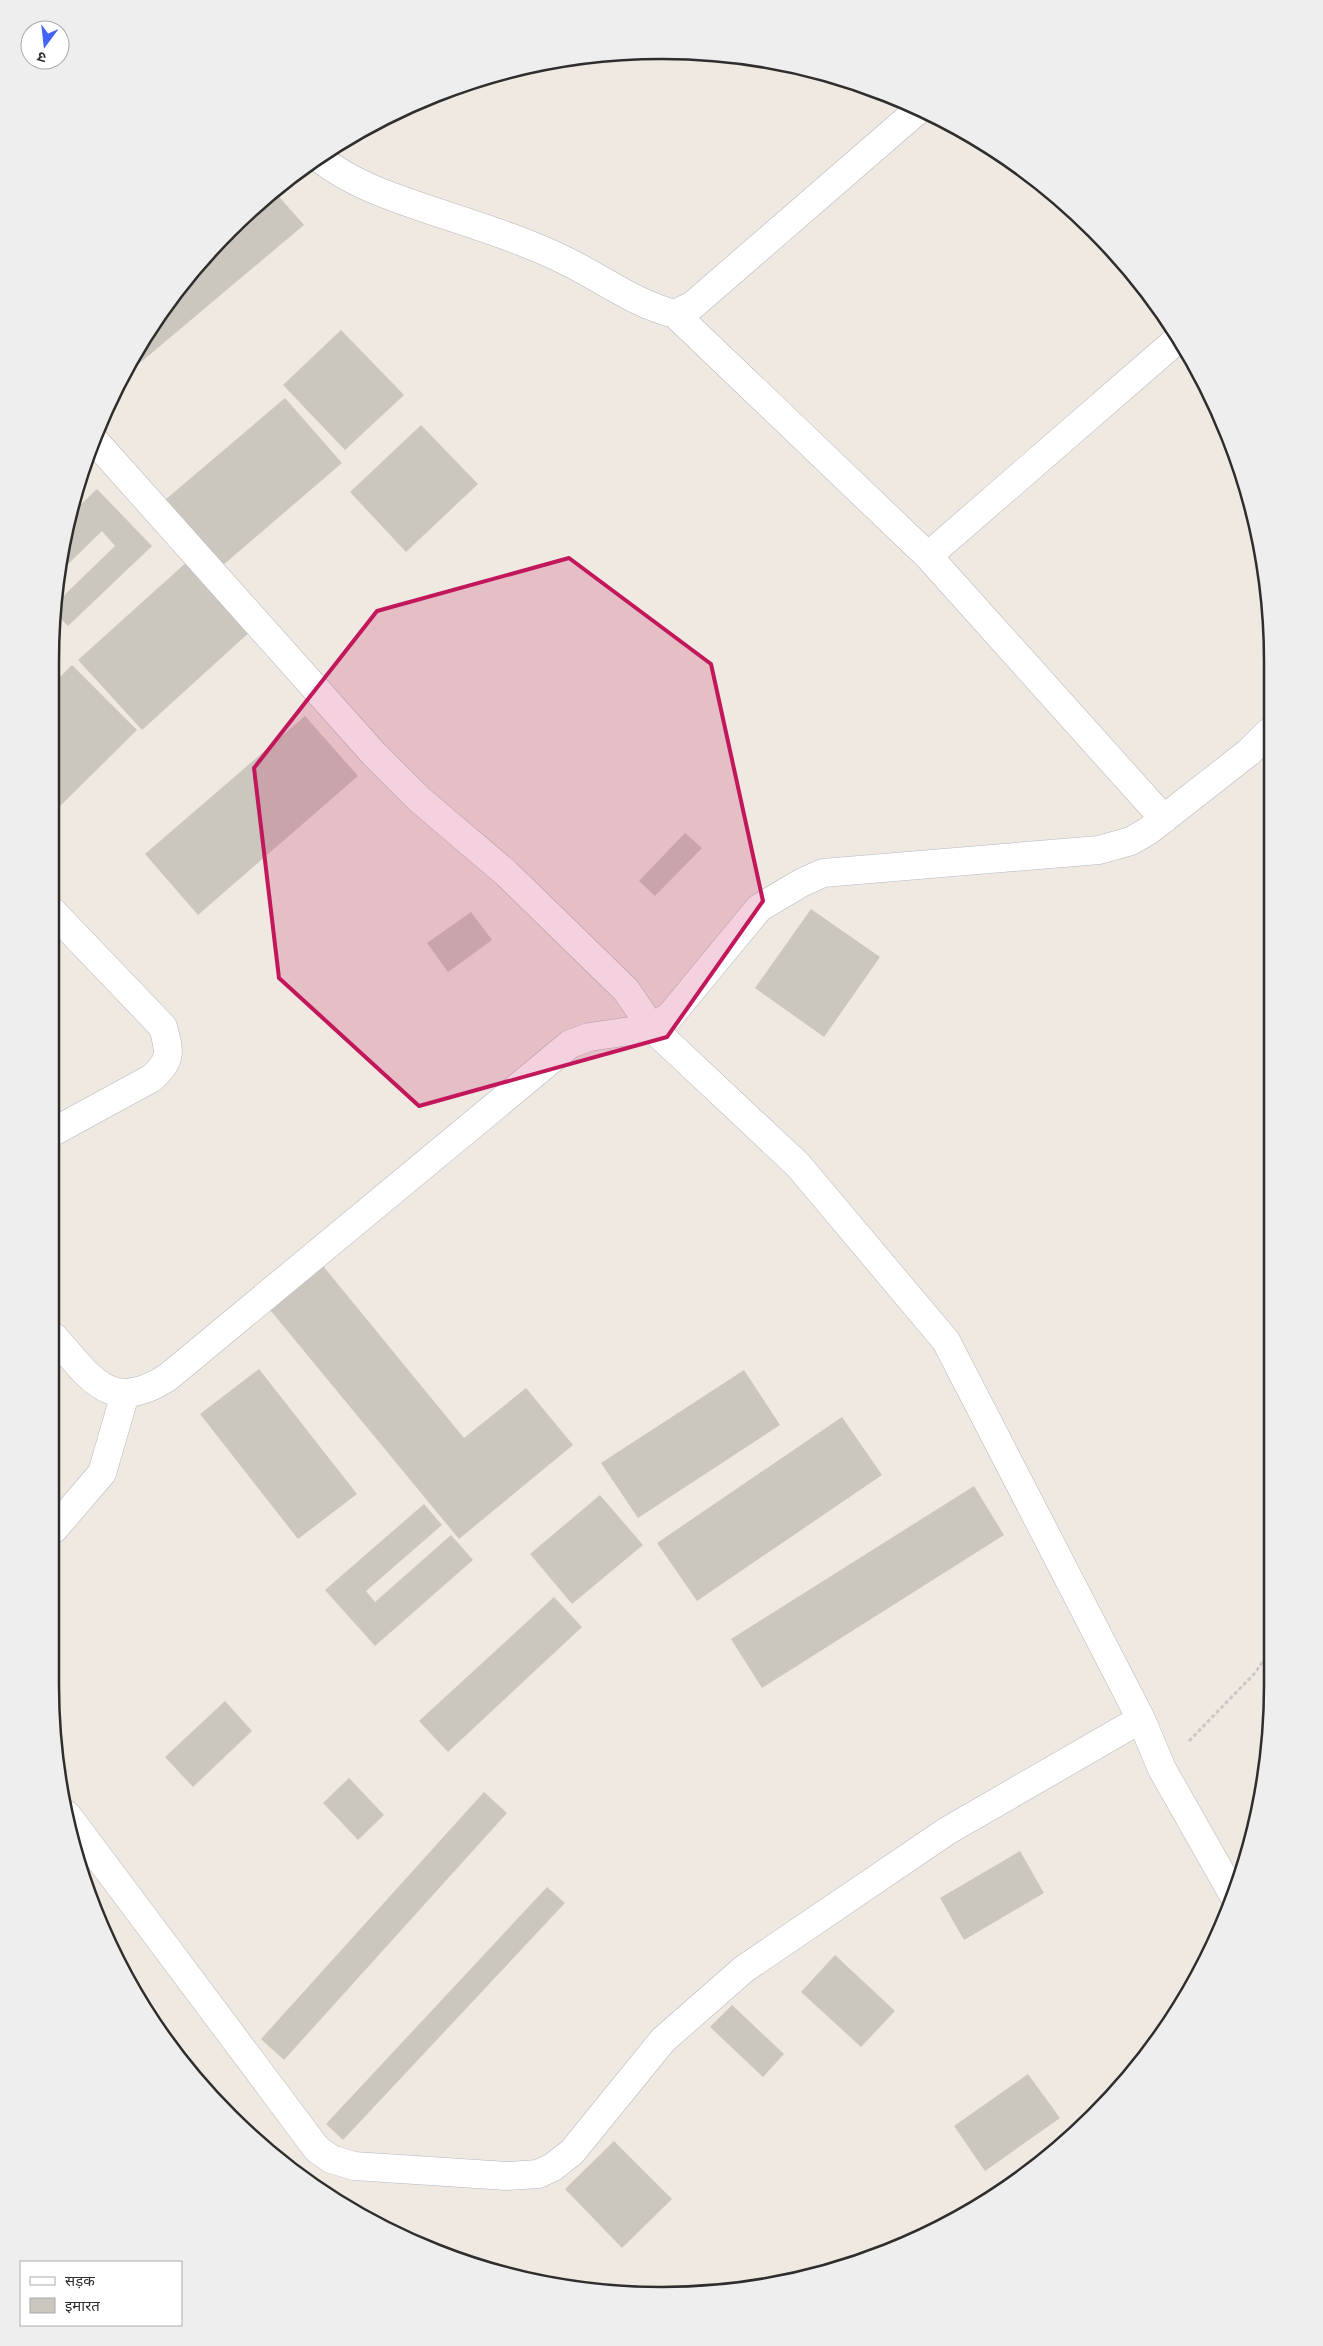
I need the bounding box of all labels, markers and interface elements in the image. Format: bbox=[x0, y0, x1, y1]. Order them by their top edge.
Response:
north arrow bbox=[20, 20, 70, 70]
text: उ bbox=[35, 49, 48, 67]
legend bbox=[20, 2261, 182, 2326]
text: सड़क bbox=[65, 2271, 95, 2289]
text: इमारत bbox=[65, 2296, 100, 2314]

